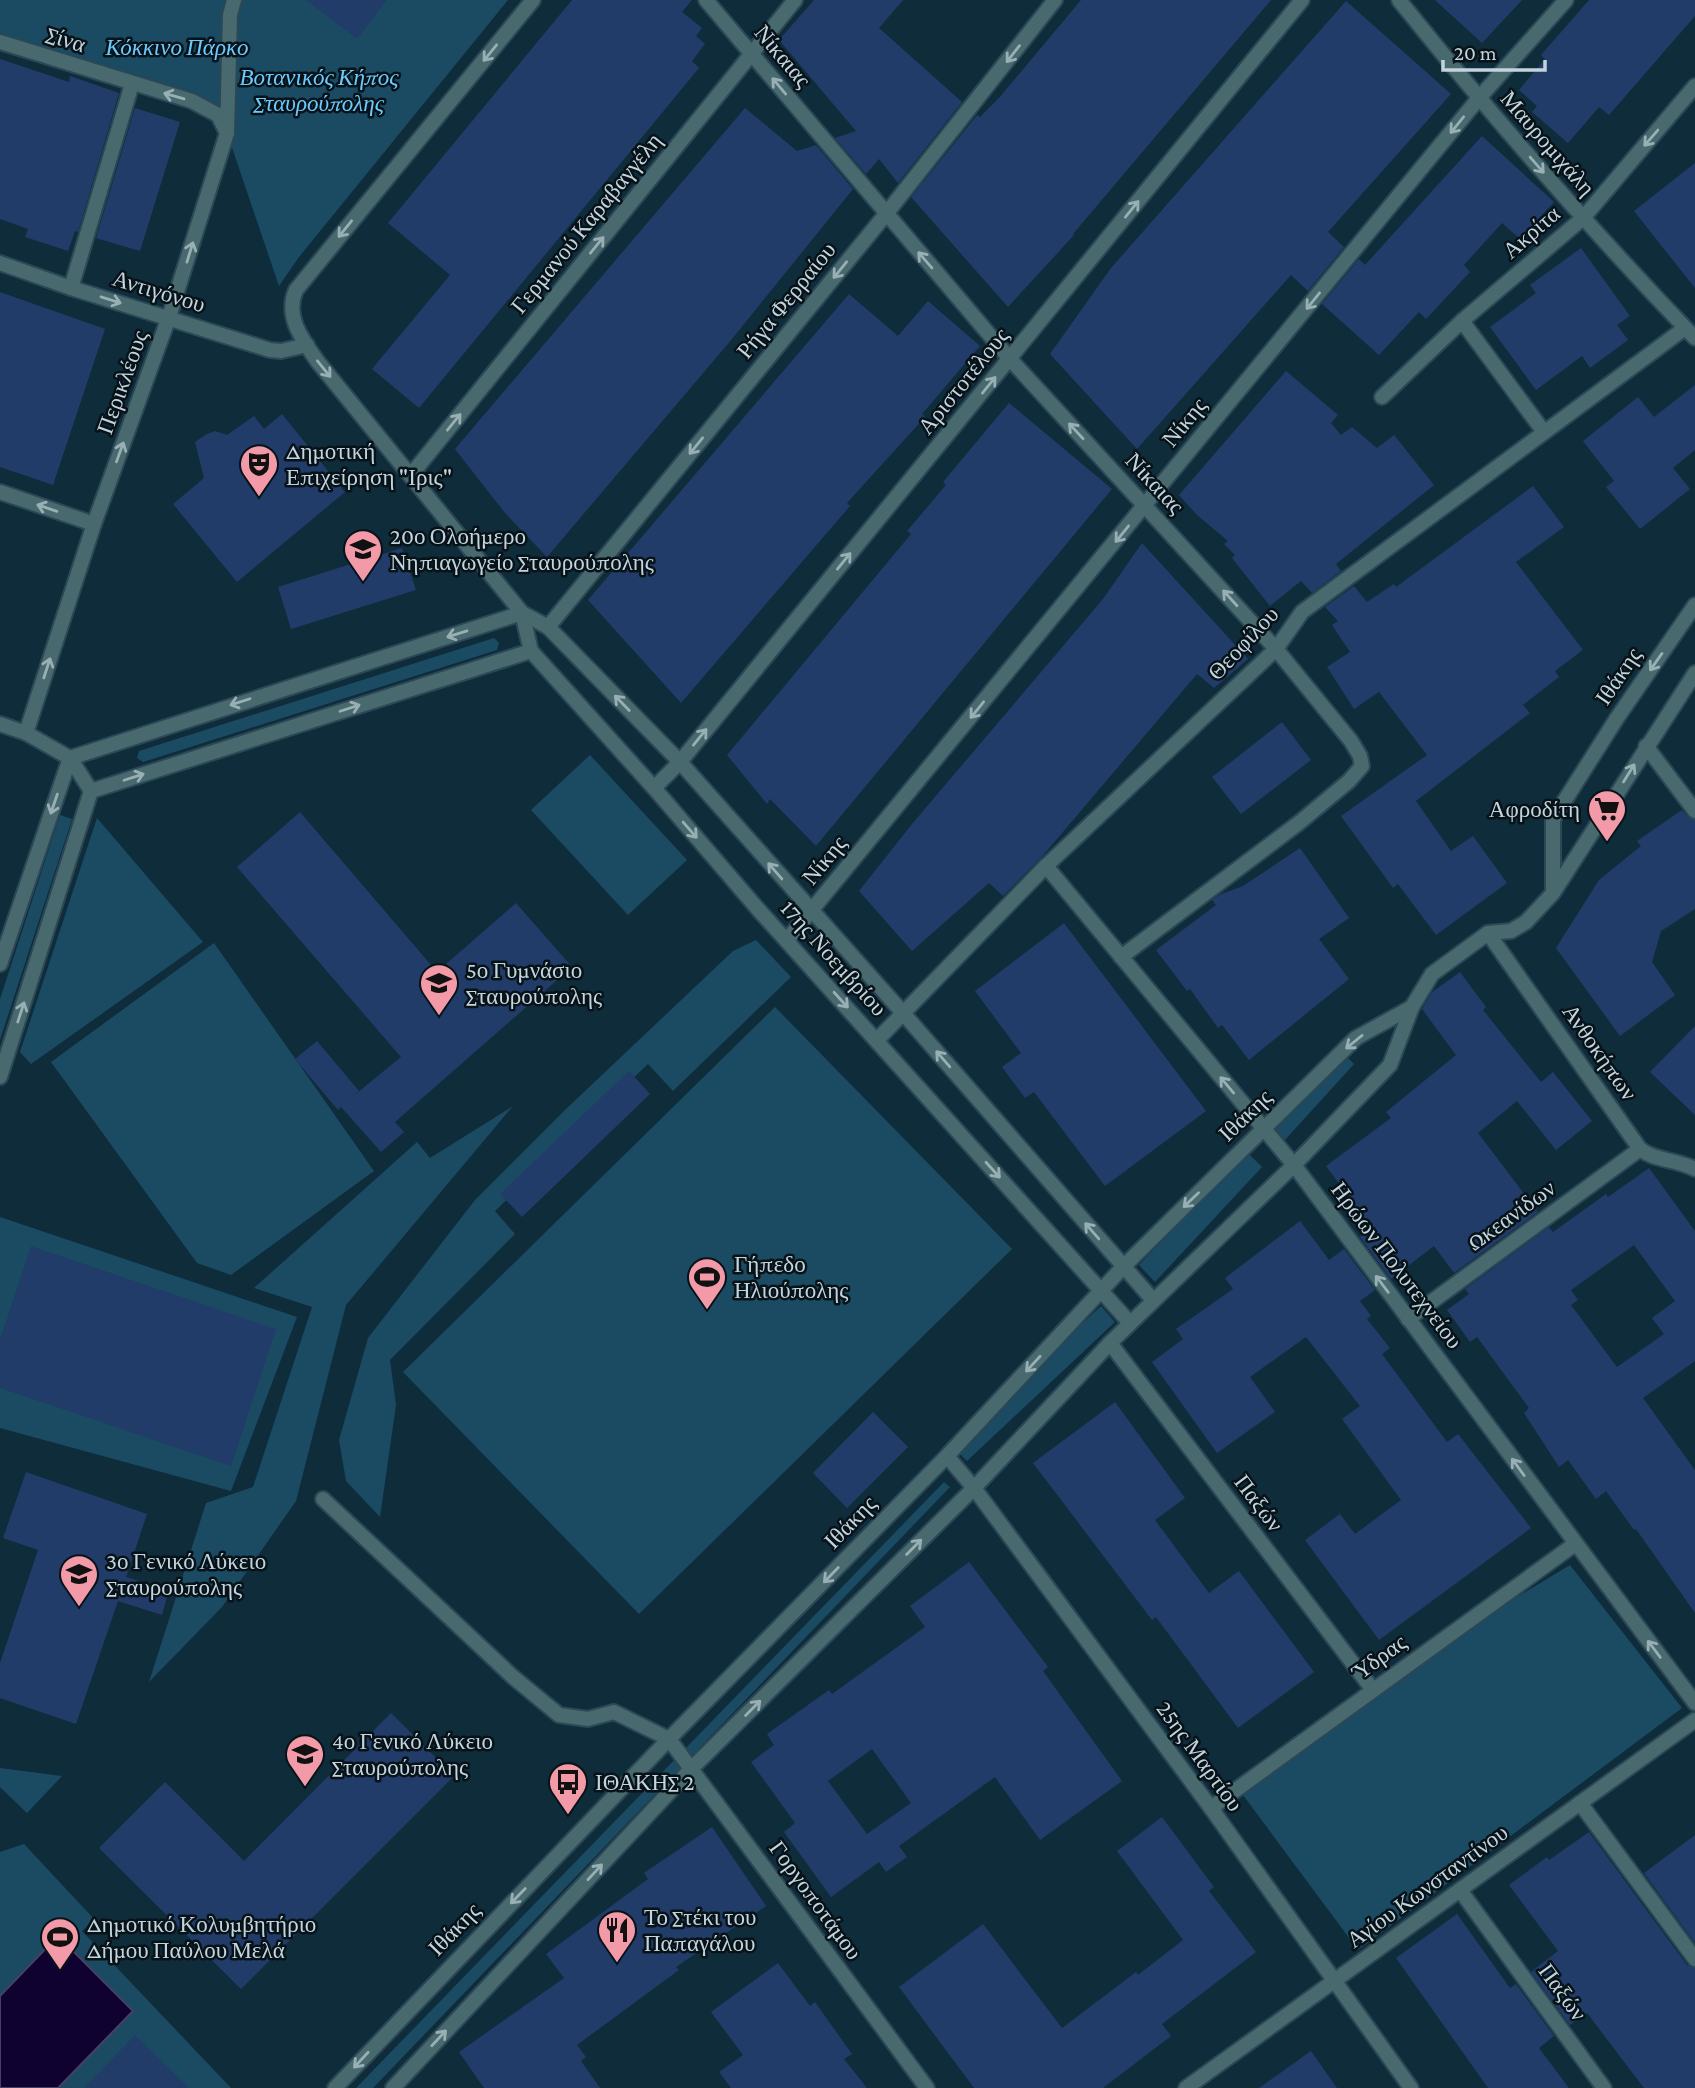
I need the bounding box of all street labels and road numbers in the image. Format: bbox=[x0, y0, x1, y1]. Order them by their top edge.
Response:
street label: Νίκαιας bbox=[749, 19, 817, 93]
street label: Σίνα bbox=[43, 20, 89, 58]
street label: Μαυρομιχάλη bbox=[1496, 85, 1600, 201]
street label: Γερμανού Καραβαγγέλη bbox=[505, 128, 667, 318]
street label: Ακρίτα bbox=[1497, 200, 1565, 264]
street label: Ρήγα Φερραίου bbox=[731, 237, 841, 363]
street label: Αντιγόνου bbox=[109, 265, 209, 317]
street label: Αριστοτέλους bbox=[912, 323, 1014, 439]
street label: Περικλέους bbox=[91, 327, 153, 437]
street label: Νίκης bbox=[1156, 392, 1212, 452]
street label: Νίκαιας bbox=[1120, 447, 1190, 519]
street label: Θεοφίλου bbox=[1202, 601, 1284, 685]
street label: Ιθάκης bbox=[1589, 642, 1647, 710]
street label: Νίκης bbox=[796, 830, 852, 890]
street label: 17ης Νοεμβρίου bbox=[775, 895, 893, 1021]
street label: Ανθοκήπων bbox=[1557, 999, 1643, 1105]
street label: Ιθάκης bbox=[1213, 1084, 1277, 1146]
street label: Ωκεανίδων bbox=[1462, 1174, 1560, 1256]
street label: Ηρώων Πολυτεχνείου bbox=[1326, 1177, 1468, 1353]
street label: Παξών bbox=[1229, 1469, 1289, 1537]
street label: Ιθάκης bbox=[819, 1490, 881, 1554]
street label: Ύδρας bbox=[1346, 1629, 1411, 1686]
street label: 25ης Μαρτίου bbox=[1151, 1696, 1249, 1816]
street label: Αγίου Κωνσταντίνου bbox=[1341, 1819, 1513, 1953]
street label: Γοργοποτάμου bbox=[764, 1836, 868, 1964]
street label: Ιθάκης bbox=[423, 1897, 485, 1961]
street label: Παξών bbox=[1534, 1958, 1592, 2026]

